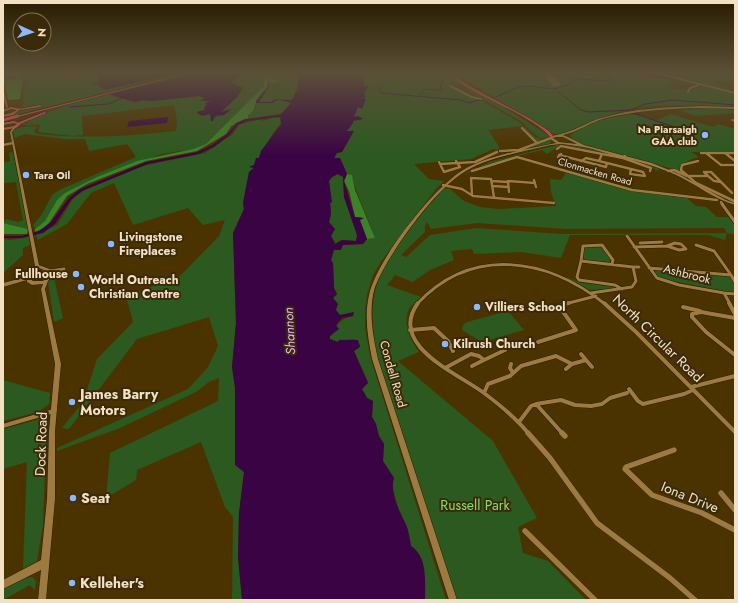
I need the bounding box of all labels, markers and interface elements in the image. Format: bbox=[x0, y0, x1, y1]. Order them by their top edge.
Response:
north arrow bbox=[12, 12, 52, 52]
text: N bbox=[34, 28, 50, 37]
place label: Na Piarsaigh GAA club bbox=[638, 122, 697, 149]
marker: Na Piarsaigh GAA club bbox=[700, 130, 710, 140]
street label: Clonmacken Road bbox=[556, 154, 634, 189]
place label: Tara Oil bbox=[34, 168, 70, 183]
marker: Tara Oil bbox=[21, 170, 31, 180]
place label: Livingstone Fireplaces bbox=[119, 228, 183, 260]
marker: Livingstone Fireplaces bbox=[106, 239, 116, 249]
street label: Ashbrook bbox=[661, 259, 713, 289]
place label: Fullhouse bbox=[15, 265, 68, 283]
marker: Fullhouse bbox=[71, 269, 81, 279]
place label: World Outreach Christian Centre bbox=[89, 271, 180, 303]
marker: World Outreach Christian Centre bbox=[76, 282, 86, 292]
street label: North Circular Road bbox=[608, 289, 708, 387]
place label: Villiers School bbox=[484, 298, 565, 316]
marker: Villiers School bbox=[472, 302, 482, 312]
water label: Shannon bbox=[279, 306, 300, 355]
place label: Kilrush Church bbox=[453, 335, 535, 353]
street label: Condell Road bbox=[375, 338, 411, 410]
marker: Kilrush Church bbox=[440, 339, 450, 349]
place label: James Barry Motors bbox=[77, 384, 159, 420]
marker: James Barry Motors bbox=[67, 397, 77, 407]
street label: Dock Road bbox=[30, 411, 52, 477]
street label: Iona Drive bbox=[658, 476, 722, 518]
place label: Seat bbox=[81, 488, 110, 508]
marker: Seat bbox=[68, 493, 78, 503]
park label: Russell Park bbox=[440, 495, 510, 515]
place label: Kelleher's bbox=[80, 573, 145, 593]
marker: Kelleher's bbox=[67, 578, 77, 588]

